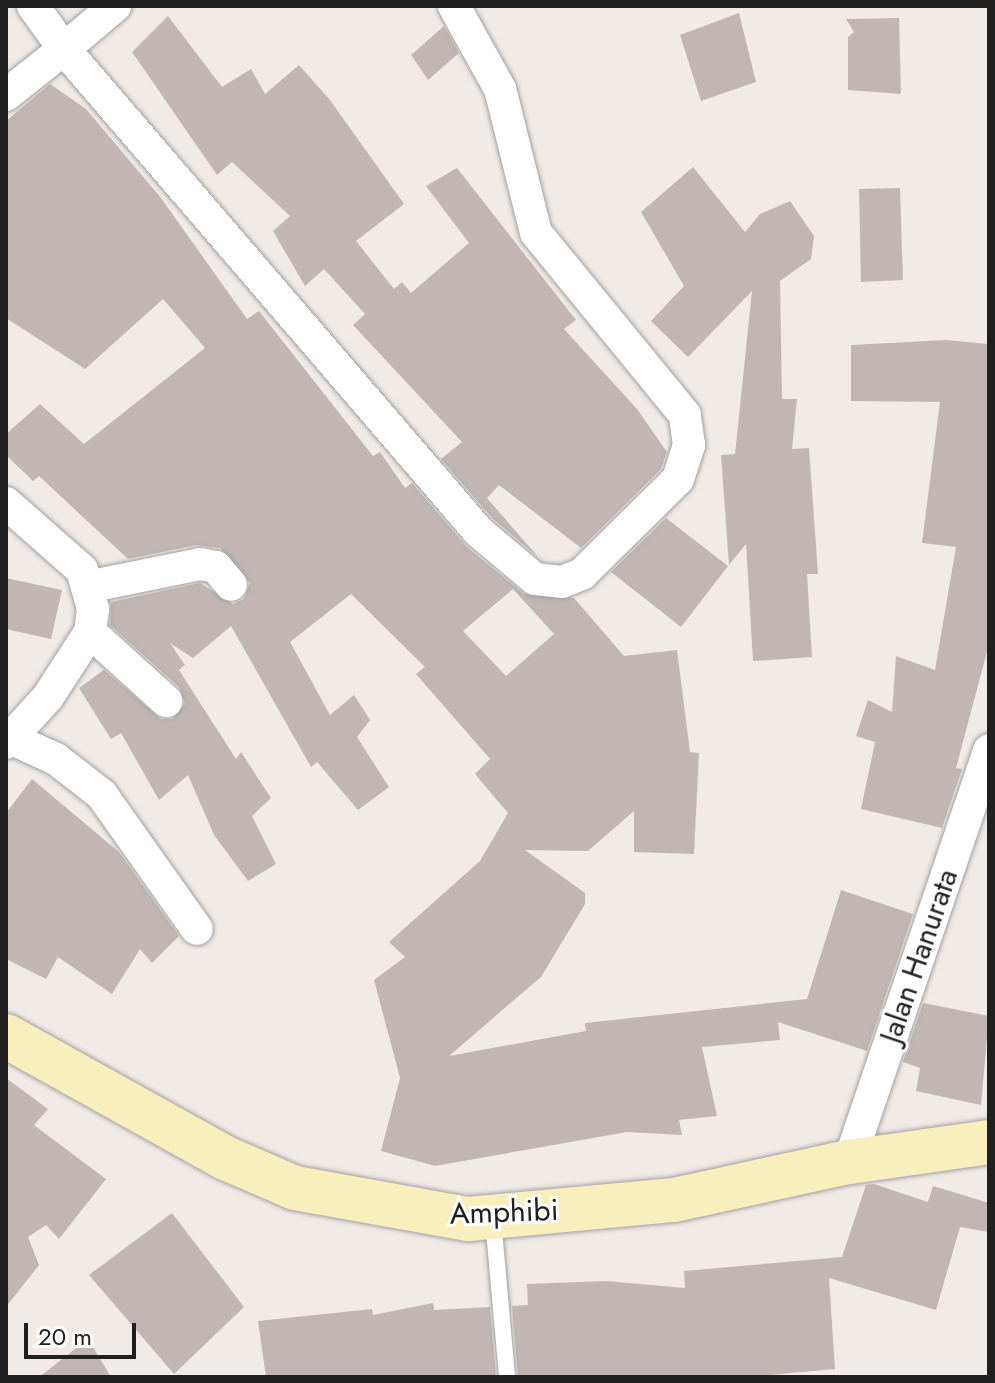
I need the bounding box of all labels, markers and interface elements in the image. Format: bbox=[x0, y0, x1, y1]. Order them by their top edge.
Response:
street label: Jalan Hanurata bbox=[872, 864, 966, 1048]
street label: Amphibi bbox=[449, 1192, 559, 1232]
scale bar bbox=[28, 1307, 140, 1357]
text: 20 m bbox=[38, 1319, 92, 1354]

